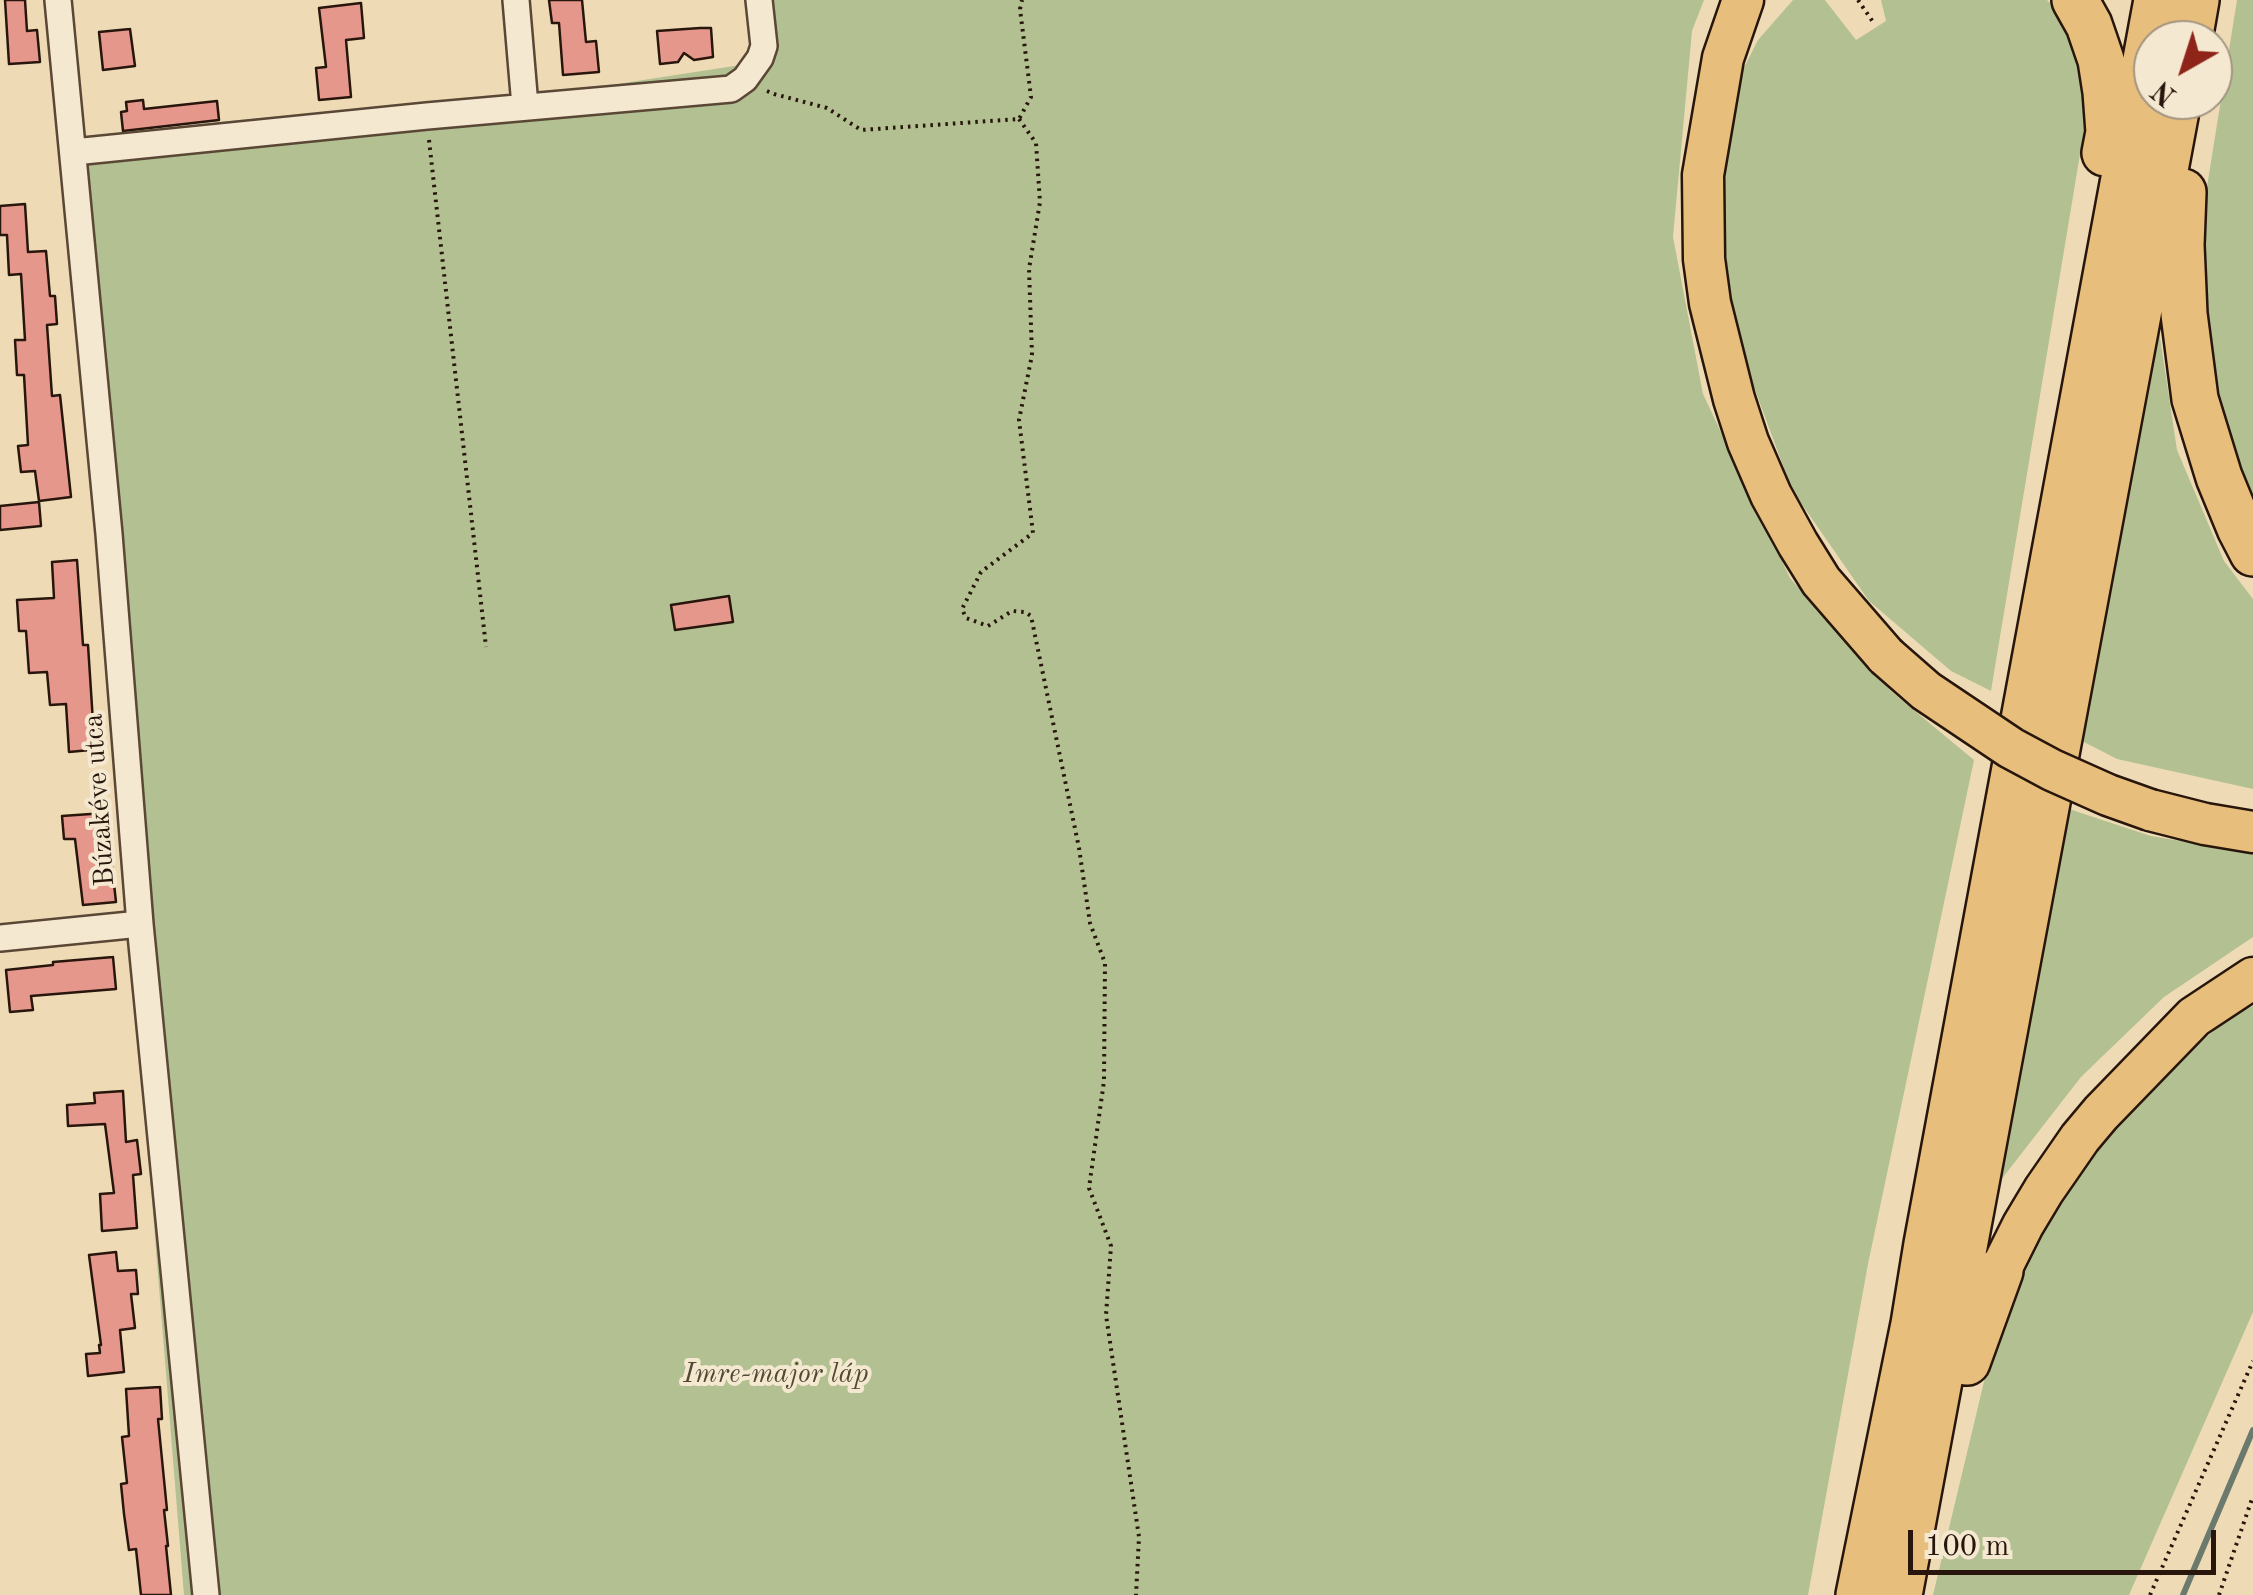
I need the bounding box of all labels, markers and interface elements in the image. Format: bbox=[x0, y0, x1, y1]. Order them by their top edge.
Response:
north arrow bbox=[2133, 20, 2233, 120]
text: N bbox=[2148, 74, 2183, 109]
street label: Búzakéve utca bbox=[77, 713, 123, 887]
park label: Imre-major láp bbox=[683, 1358, 869, 1392]
scale bar bbox=[1913, 1510, 2220, 1572]
text: 100 m bbox=[1925, 1532, 2009, 1562]

